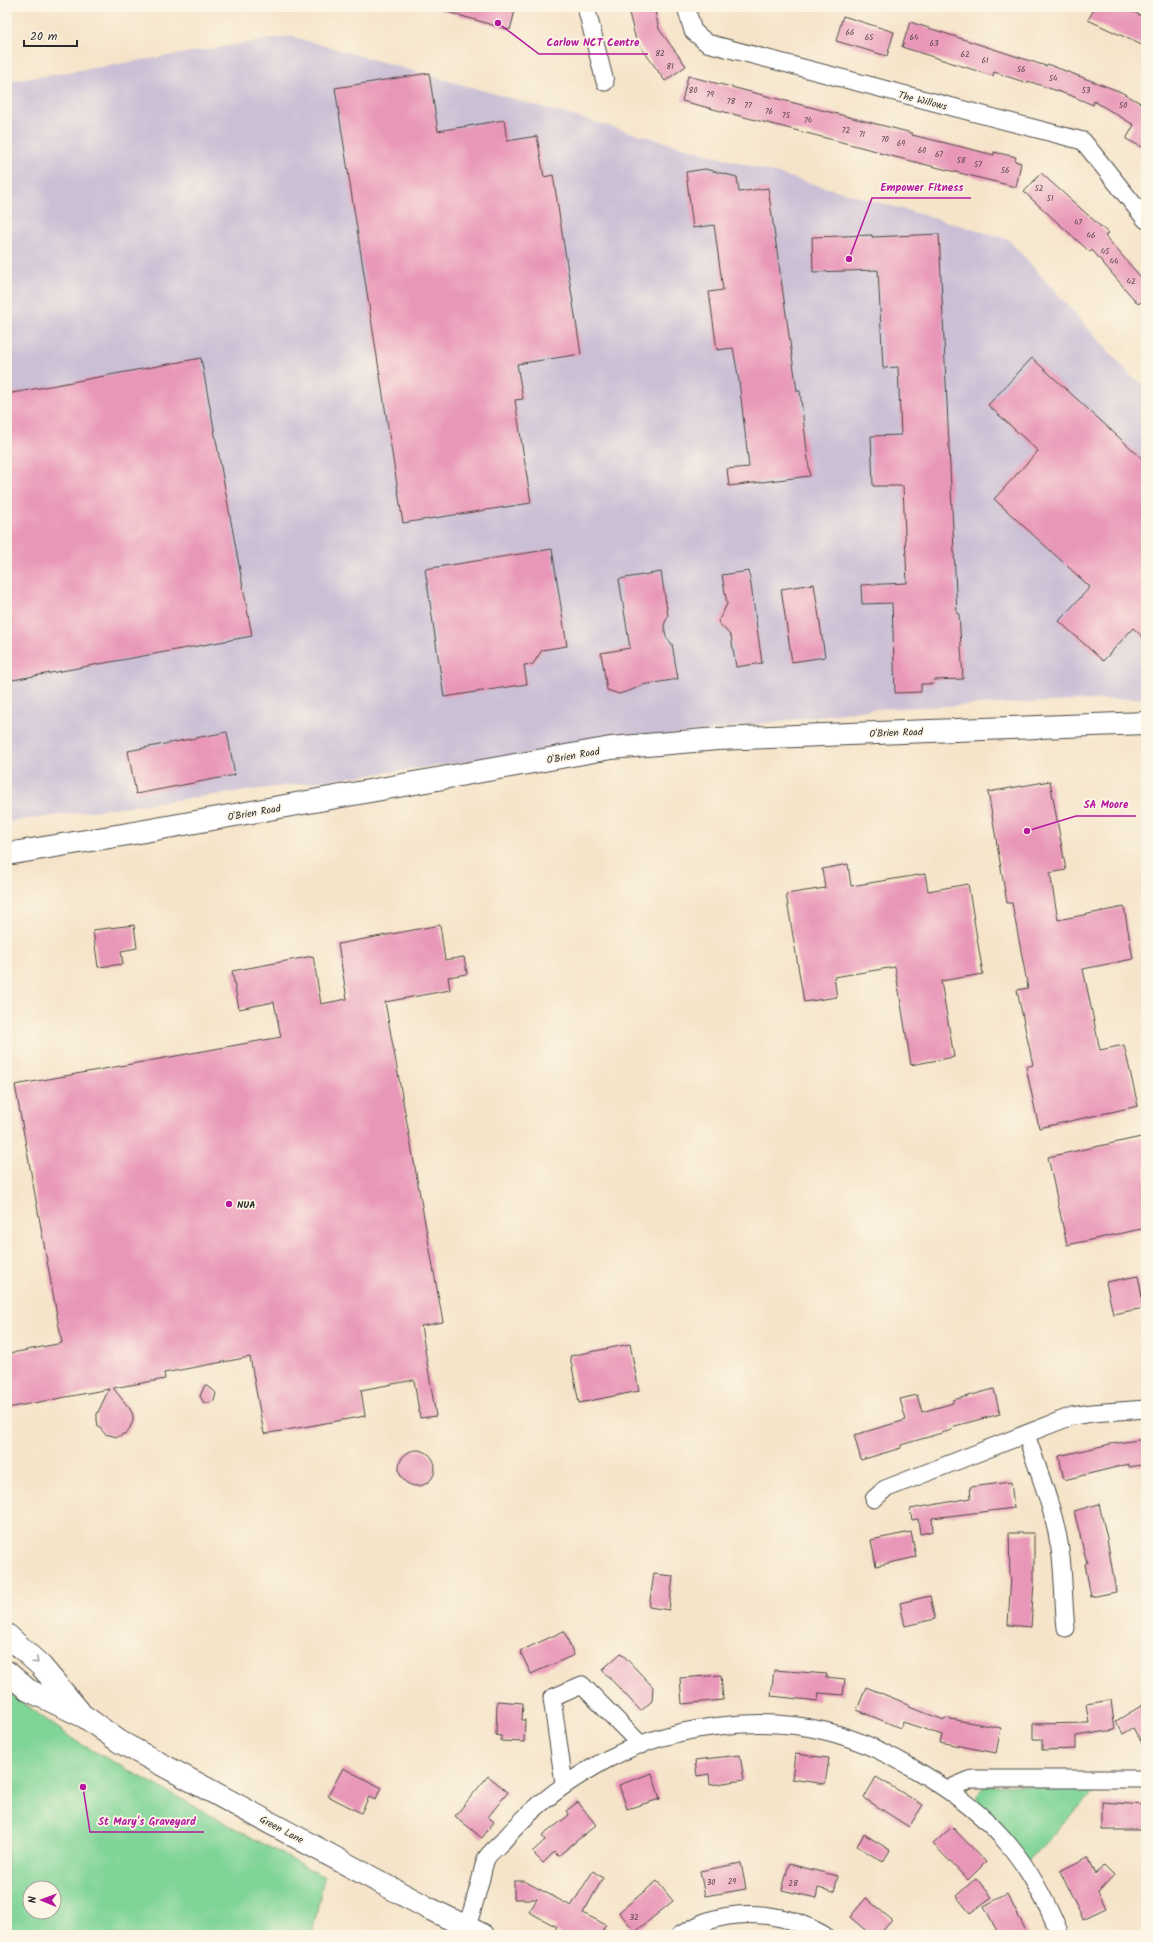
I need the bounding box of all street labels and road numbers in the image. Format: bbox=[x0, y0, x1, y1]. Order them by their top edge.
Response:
street label: The Willows bbox=[897, 87, 950, 115]
street label: O'Brien Road bbox=[869, 724, 924, 742]
street label: O'Brien Road bbox=[545, 743, 602, 769]
street label: O'Brien Road bbox=[226, 800, 283, 826]
street label: Green Lane bbox=[257, 1812, 307, 1848]

